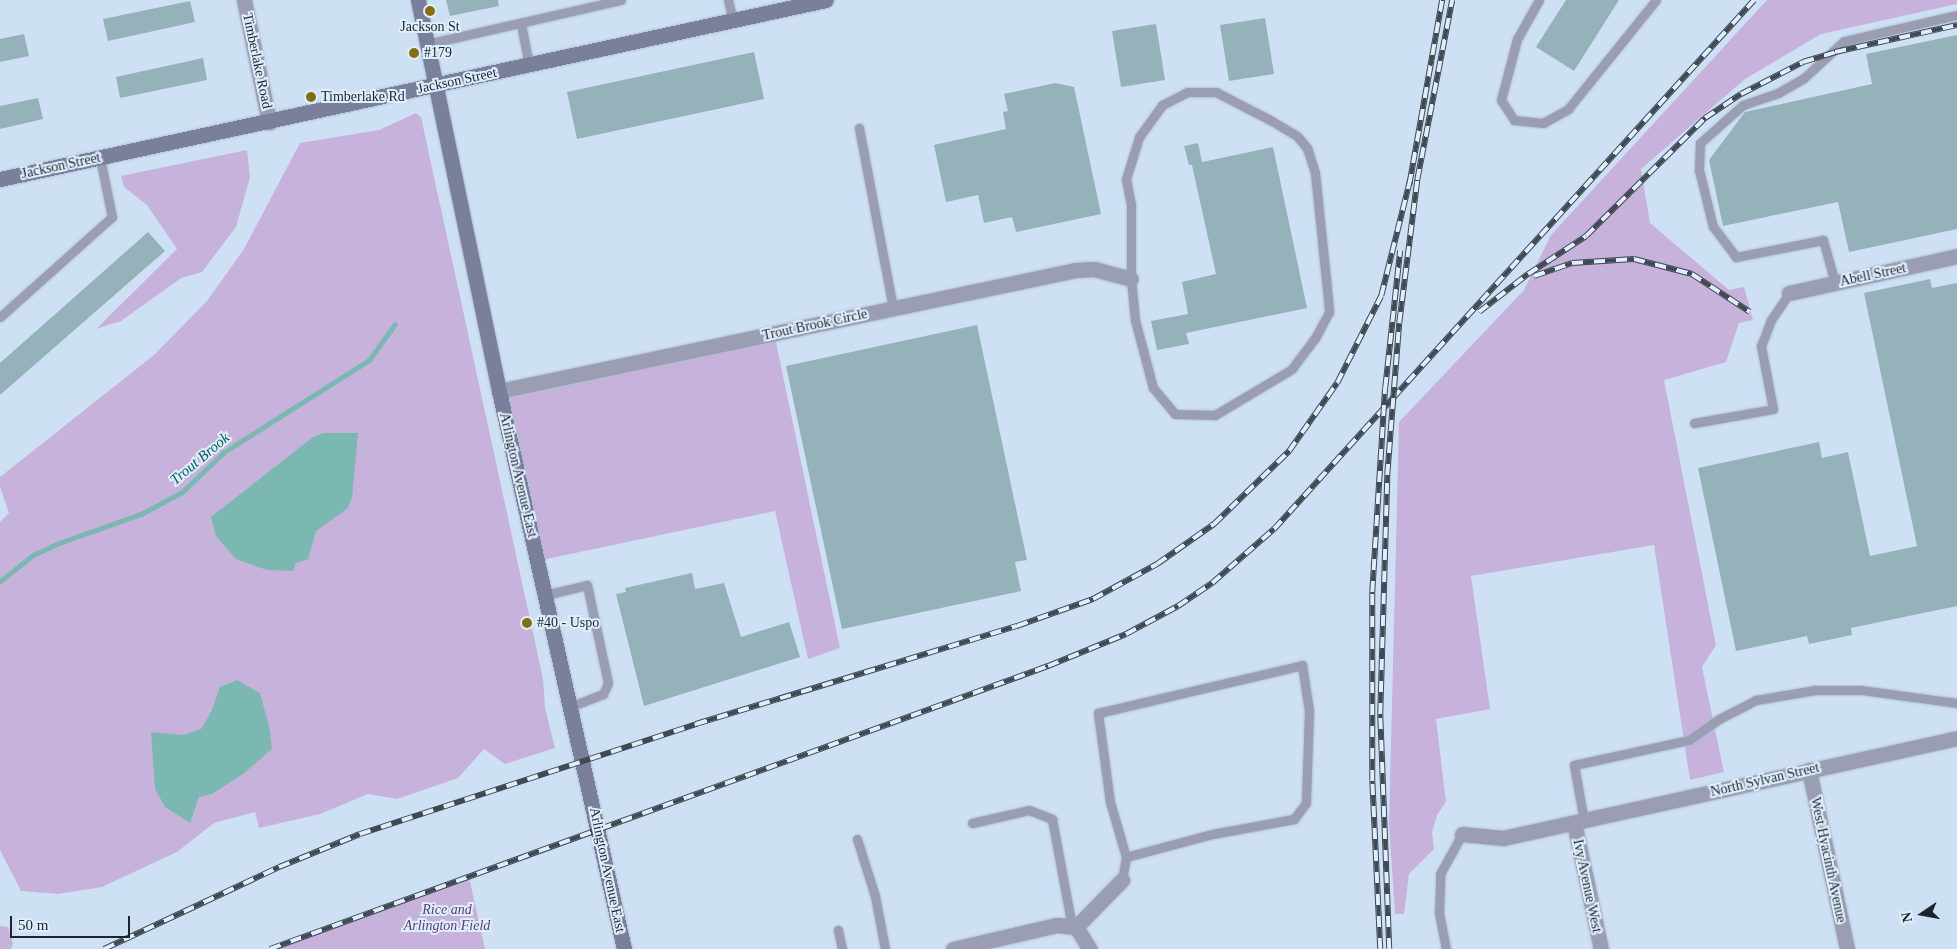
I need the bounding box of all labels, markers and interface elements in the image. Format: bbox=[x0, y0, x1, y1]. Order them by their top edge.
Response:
marker: Jackson St bbox=[424, 5, 436, 17]
street label: Timberlake Road bbox=[239, 12, 275, 110]
place label: Jackson St bbox=[400, 19, 460, 35]
place label: #179 bbox=[424, 45, 452, 61]
marker: #179 bbox=[408, 47, 420, 59]
street label: Jackson Street bbox=[416, 64, 498, 98]
place label: Timberlake Rd bbox=[321, 89, 405, 105]
marker: Timberlake Rd bbox=[305, 91, 317, 103]
street label: Jackson Street bbox=[20, 149, 102, 183]
street label: Abell Street bbox=[1838, 260, 1908, 290]
street label: Trout Brook Circle bbox=[761, 306, 869, 344]
street label: Arlington Avenue East bbox=[495, 411, 541, 539]
water label: Trout Brook bbox=[167, 429, 233, 489]
place label: #40 - Uspo bbox=[537, 615, 599, 631]
marker: #40 - Uspo bbox=[521, 617, 533, 629]
street label: North Sylvan Street bbox=[1709, 759, 1821, 801]
street label: West Hyacinth Avenue bbox=[1806, 795, 1850, 925]
street label: Arlington Avenue East bbox=[585, 806, 629, 934]
street label: Ivy Avenue West bbox=[1569, 837, 1605, 935]
north arrow bbox=[1897, 889, 1947, 939]
park label: Rice and Arlington Field bbox=[404, 902, 490, 934]
scale bar bbox=[12, 906, 132, 938]
text: N bbox=[1898, 911, 1915, 924]
text: 50 m bbox=[18, 917, 48, 933]

